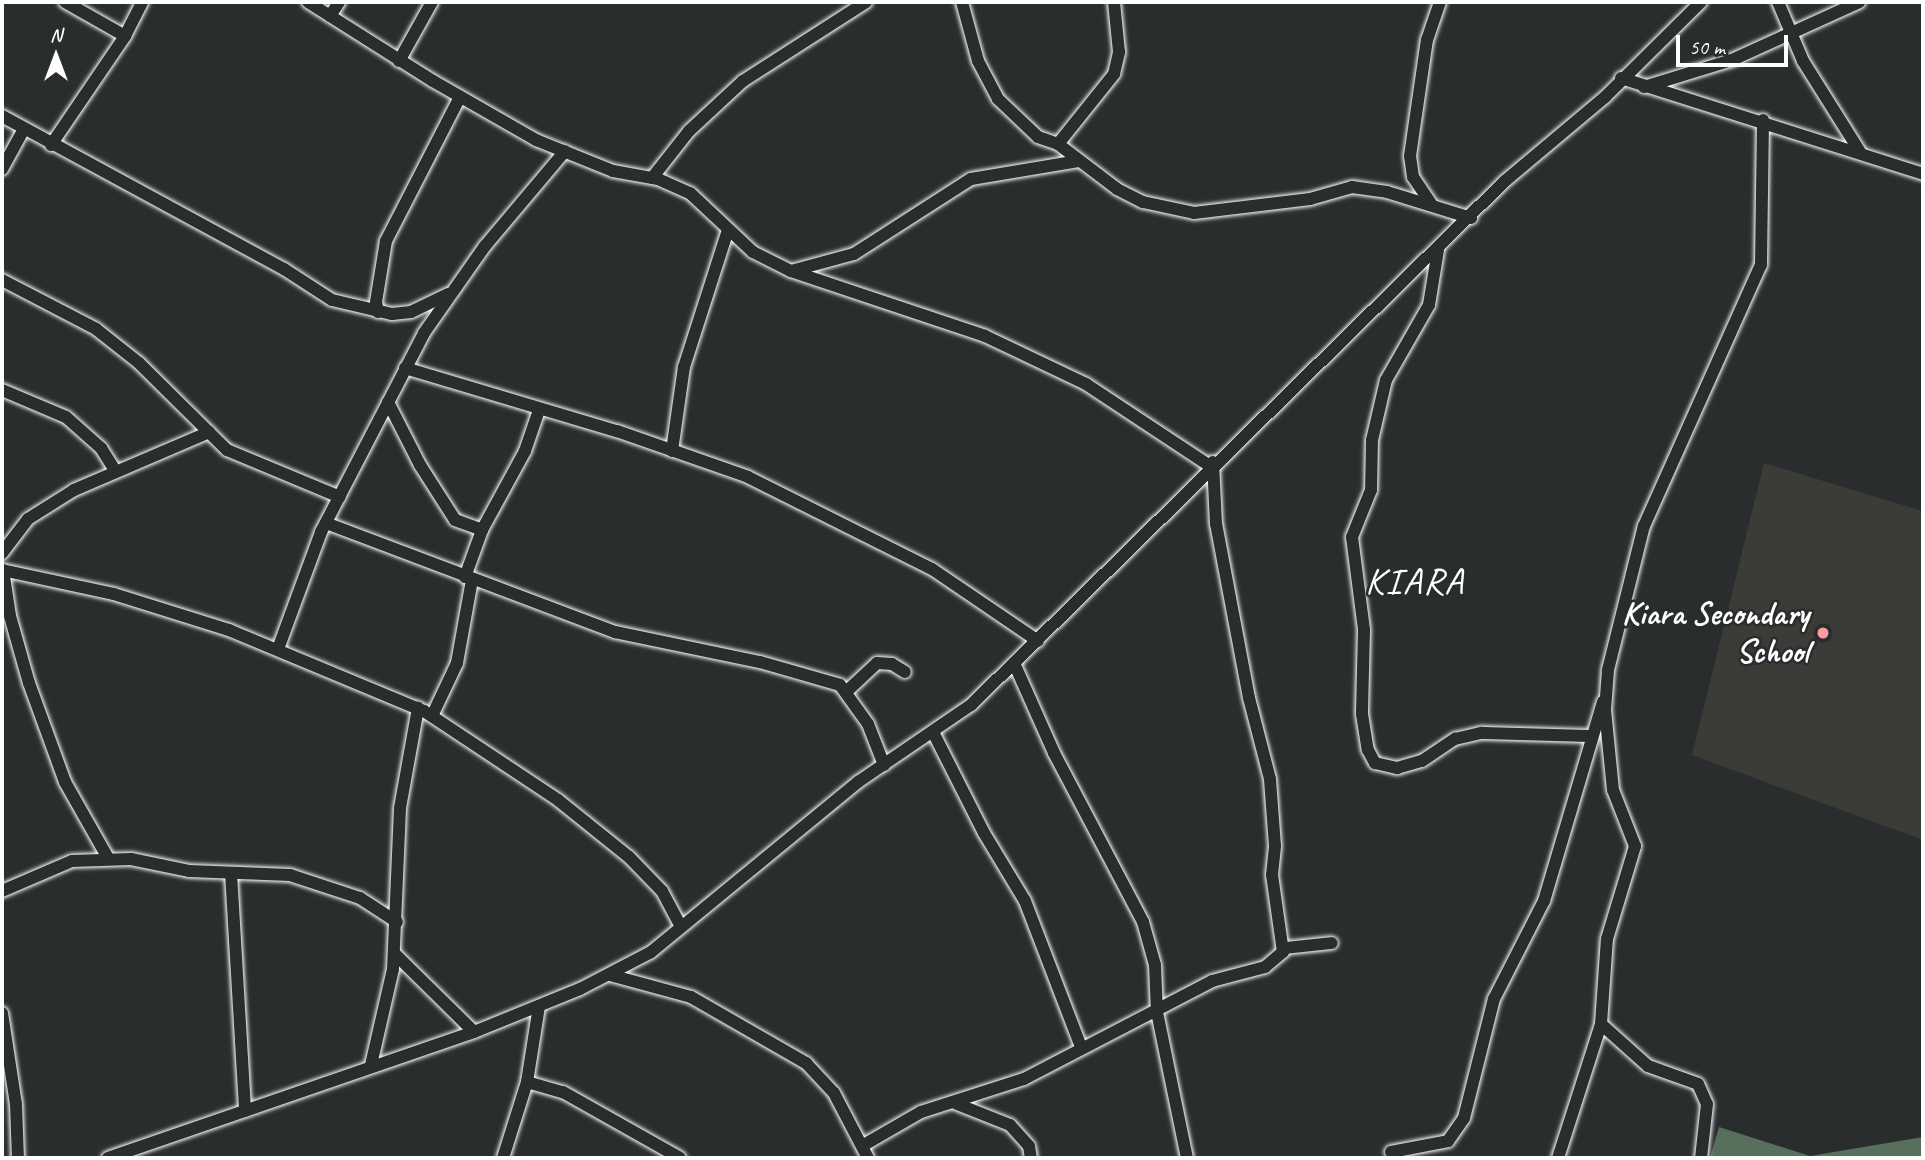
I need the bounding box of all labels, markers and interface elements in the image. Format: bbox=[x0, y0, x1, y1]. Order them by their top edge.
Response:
north arrow bbox=[21, 21, 91, 91]
scale bar bbox=[1680, 21, 1792, 65]
text: N bbox=[50, 23, 62, 47]
text: 50 m bbox=[1689, 34, 1725, 60]
district label: KIARA bbox=[1367, 559, 1463, 603]
place label: Kiara Secondary School bbox=[1622, 594, 1809, 672]
marker: Kiara Secondary School bbox=[1815, 625, 1831, 641]

